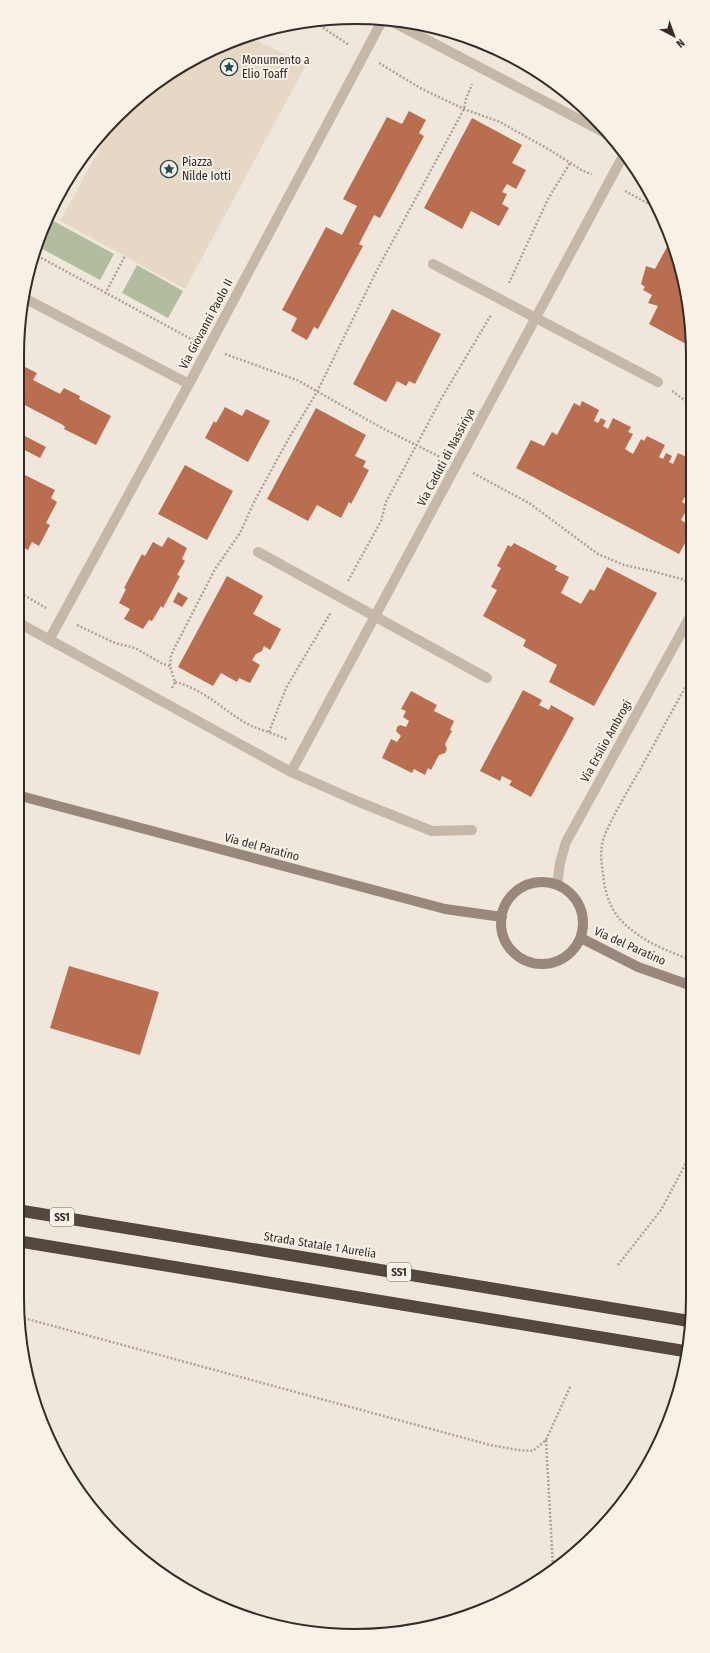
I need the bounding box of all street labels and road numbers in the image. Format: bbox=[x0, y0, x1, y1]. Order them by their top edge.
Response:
street label: Via Giovanni Paolo II bbox=[176, 277, 236, 371]
street label: Via Caduti di Nassiriya bbox=[414, 406, 478, 508]
street label: Via Ersilio Ambrogi bbox=[578, 698, 634, 784]
street label: Via del Paratino bbox=[223, 830, 301, 864]
street label: Via del Paratino bbox=[592, 924, 668, 968]
road number: SS1 bbox=[50, 1208, 74, 1226]
street label: Strada Statale 1 Aurelia bbox=[263, 1229, 377, 1261]
road number: SS1 bbox=[387, 1263, 411, 1281]

